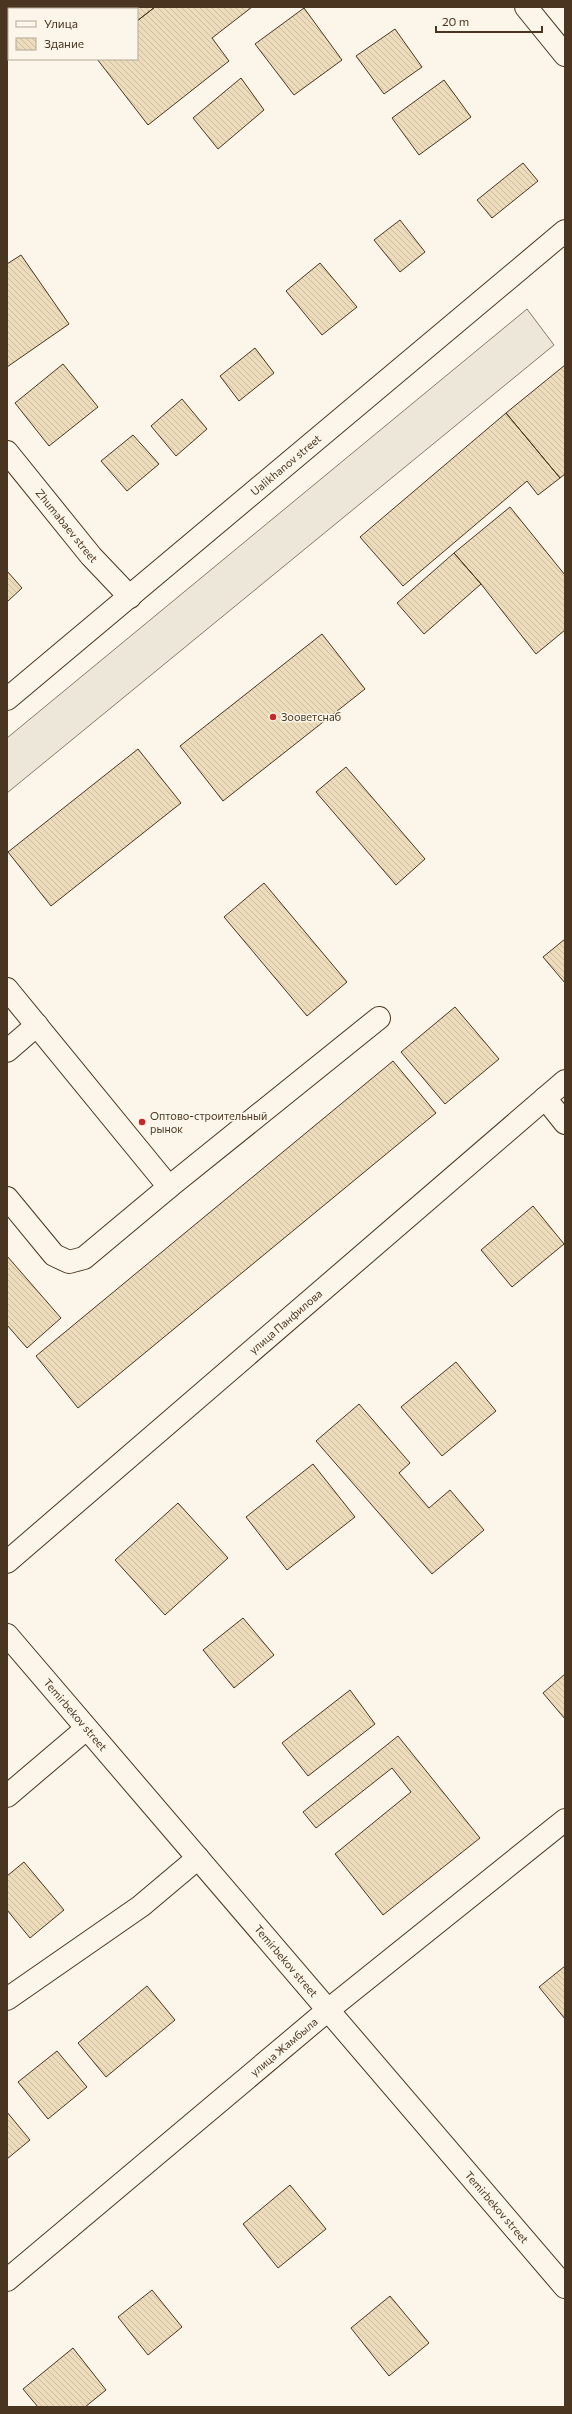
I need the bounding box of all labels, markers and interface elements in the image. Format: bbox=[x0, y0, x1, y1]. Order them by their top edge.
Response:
legend bbox=[8, 8, 138, 60]
scale bar bbox=[436, 8, 542, 34]
text: 20 m bbox=[442, 14, 469, 28]
text: Улица bbox=[44, 16, 78, 30]
text: Здание bbox=[44, 36, 84, 50]
street label: Ualikhanov street bbox=[248, 431, 324, 498]
street label: Zhumabaev street bbox=[34, 486, 101, 565]
place label: Зооветснаб bbox=[281, 710, 342, 723]
marker: Зооветснаб bbox=[268, 712, 278, 722]
place label: Оптово-строительный рынок bbox=[150, 1109, 267, 1135]
marker: Оптово-строительный рынок bbox=[137, 1117, 147, 1127]
street label: улица Панфилова bbox=[246, 1286, 324, 1356]
street label: Temirbekov street bbox=[41, 1676, 110, 1754]
street label: Temirbekov street bbox=[252, 1922, 321, 2000]
street label: улица Жамбыла bbox=[247, 2015, 320, 2079]
street label: Temirbekov street bbox=[463, 2168, 532, 2246]

